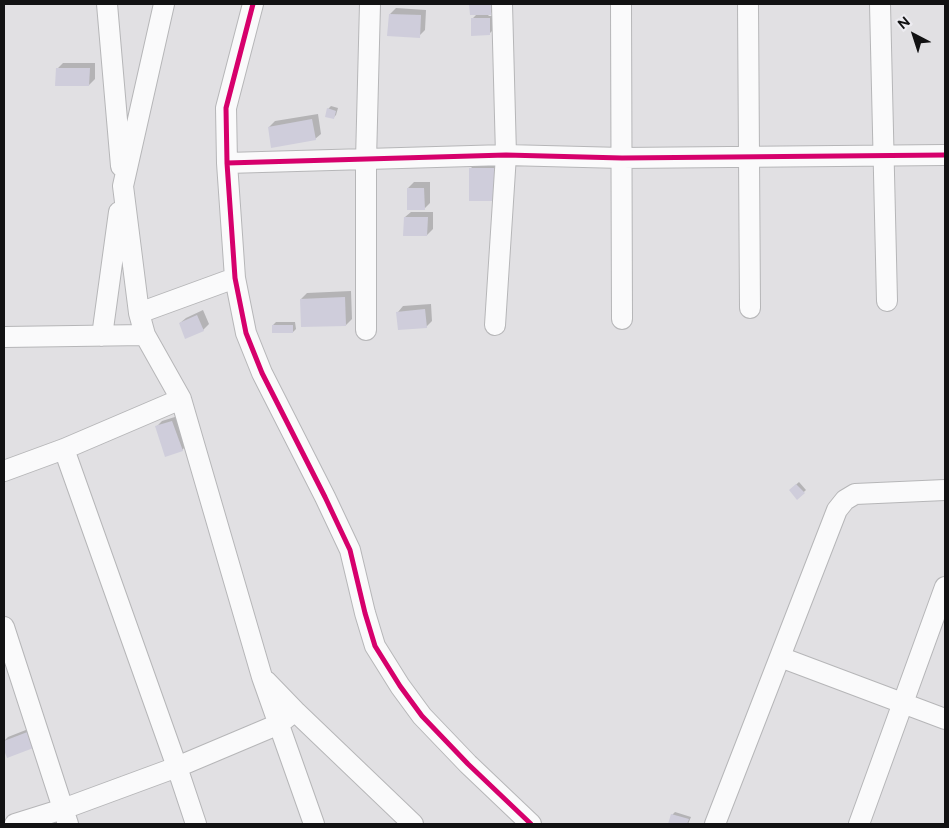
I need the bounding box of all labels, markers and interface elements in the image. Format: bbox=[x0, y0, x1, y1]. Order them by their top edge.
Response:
north arrow bbox=[889, 10, 939, 60]
text: N bbox=[894, 13, 914, 33]

